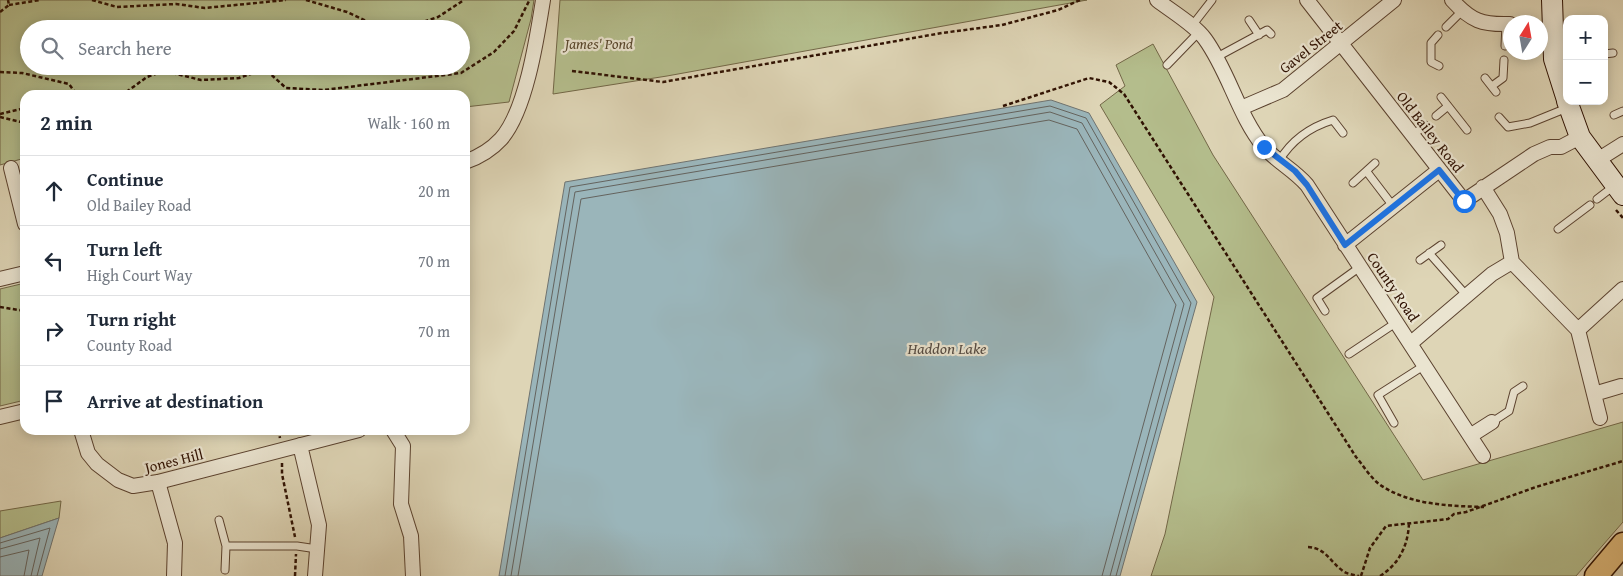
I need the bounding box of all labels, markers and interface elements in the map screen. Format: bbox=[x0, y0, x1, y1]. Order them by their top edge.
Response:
street label: Gavel Street bbox=[1275, 15, 1347, 78]
north arrow bbox=[1503, 15, 1548, 60]
map controls bbox=[1563, 15, 1608, 105]
button: + bbox=[1563, 15, 1608, 60]
search box bbox=[20, 20, 470, 75]
park label: James' Pond bbox=[562, 33, 633, 54]
icon: search bbox=[38, 34, 66, 62]
text: Search here bbox=[78, 34, 172, 62]
button: − bbox=[1563, 60, 1608, 105]
street label: Old Bailey Road bbox=[1392, 87, 1469, 177]
text: 2 min bbox=[40, 107, 92, 138]
text: Walk · 160 m bbox=[367, 111, 450, 135]
route end bbox=[1253, 136, 1276, 159]
text: Continue bbox=[87, 165, 164, 193]
icon: ahead bbox=[40, 177, 68, 205]
text: 20 m bbox=[418, 179, 450, 203]
route start bbox=[1453, 190, 1476, 213]
text: Old Bailey Road bbox=[87, 193, 191, 217]
text: Turn left bbox=[87, 235, 162, 263]
icon: left bbox=[40, 247, 68, 275]
street label: County Road bbox=[1362, 248, 1424, 326]
text: 70 m bbox=[418, 249, 450, 273]
text: High Court Way bbox=[87, 263, 192, 287]
text: Turn right bbox=[87, 305, 176, 333]
icon: right bbox=[40, 317, 68, 345]
text: 70 m bbox=[418, 319, 450, 343]
text: County Road bbox=[87, 333, 172, 357]
water label: Haddon Lake bbox=[906, 336, 987, 360]
icon: arrive bbox=[40, 387, 68, 415]
text: Arrive at destination bbox=[87, 387, 263, 415]
street label: Jones Hill bbox=[140, 443, 205, 478]

